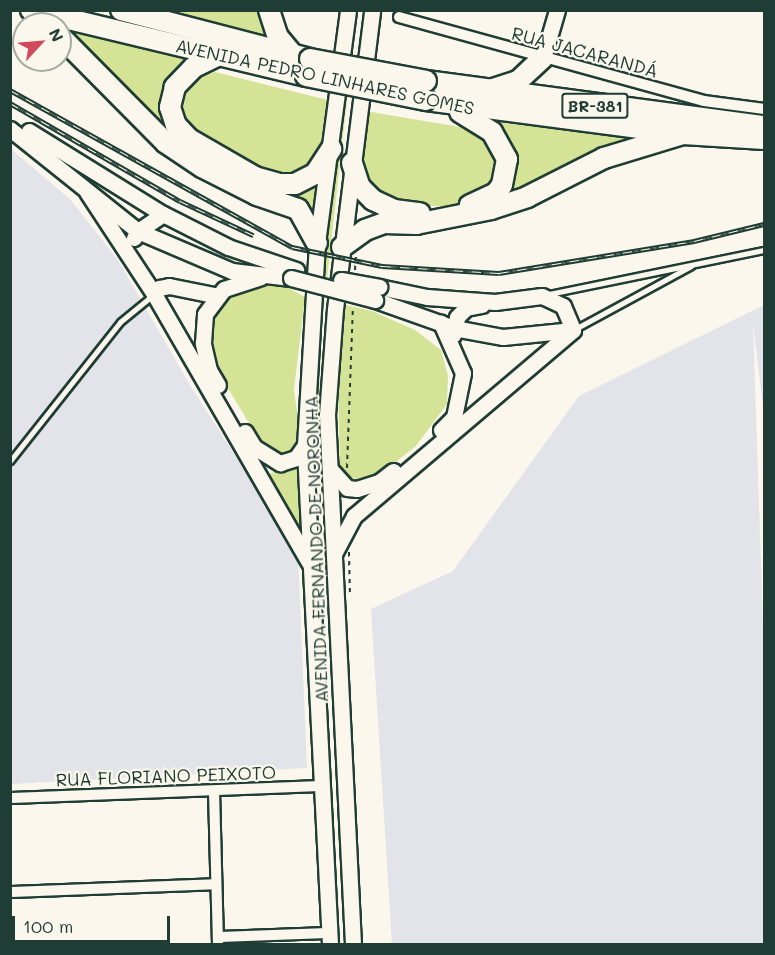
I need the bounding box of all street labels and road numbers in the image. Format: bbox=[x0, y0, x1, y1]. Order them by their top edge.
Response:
street label: RUA JACARANDÁ bbox=[510, 22, 660, 82]
street label: AVENIDA PEDRO LINHARES GOMES bbox=[174, 35, 476, 119]
road number: BR-381 bbox=[560, 93, 630, 119]
street label: AVENIDA FERNANDO DE NORONHA bbox=[300, 395, 332, 703]
street label: RUA FLORIANO PEIXOTO bbox=[55, 761, 277, 791]

